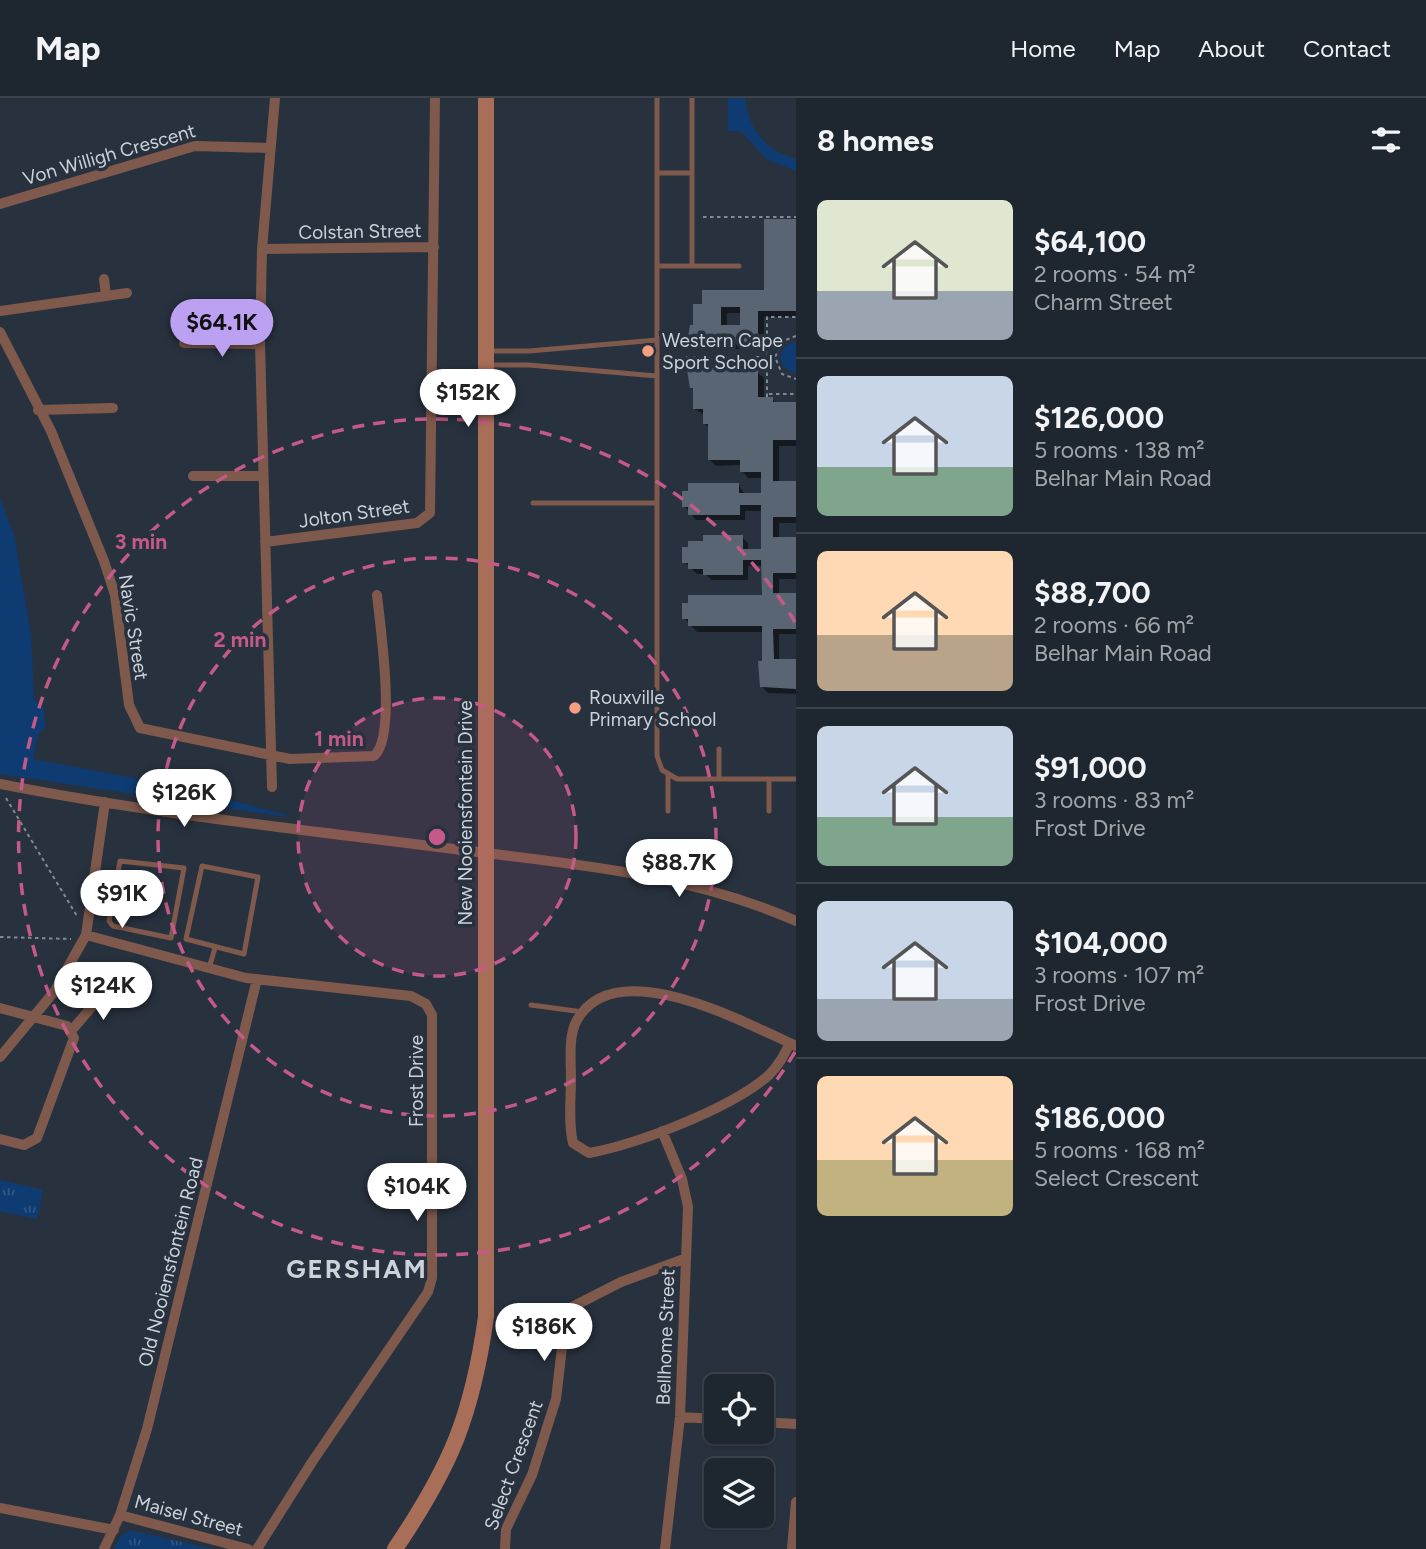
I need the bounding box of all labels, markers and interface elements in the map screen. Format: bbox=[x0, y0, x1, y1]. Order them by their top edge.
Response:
text: Map bbox=[35, 29, 101, 68]
text: Home bbox=[1010, 34, 1076, 63]
text: Map bbox=[1114, 34, 1160, 63]
text: About bbox=[1198, 34, 1265, 63]
text: Contact bbox=[1303, 34, 1391, 63]
street label: Von Willigh Crescent bbox=[20, 119, 198, 190]
icon: filters bbox=[1367, 121, 1405, 159]
text: 8 homes bbox=[817, 122, 934, 159]
street label: Colstan Street bbox=[298, 219, 422, 244]
text: $64,100 bbox=[1034, 223, 1146, 260]
icon: home bbox=[873, 228, 957, 312]
text: 2 rooms · 54 m² bbox=[1034, 260, 1196, 288]
text: Charm Street bbox=[1034, 288, 1173, 316]
pin: $64.1K bbox=[165, 300, 279, 359]
text: $64.1K bbox=[186, 308, 258, 336]
place label: Western Cape Sport School bbox=[662, 329, 783, 374]
marker: Western Cape Sport School bbox=[640, 343, 656, 359]
pin: $152K bbox=[419, 370, 517, 429]
text: $152K bbox=[436, 378, 500, 406]
text: $126,000 bbox=[1034, 399, 1164, 436]
icon: home bbox=[873, 404, 957, 488]
text: 5 rooms · 138 m² bbox=[1034, 436, 1205, 464]
text: Belhar Main Road bbox=[1034, 464, 1212, 492]
street label: Jolton Street bbox=[297, 494, 411, 533]
text: 3 min bbox=[115, 529, 167, 554]
street label: Navic Street bbox=[114, 573, 153, 682]
text: $88,700 bbox=[1034, 574, 1151, 611]
icon: home bbox=[873, 579, 957, 663]
text: 2 rooms · 66 m² bbox=[1034, 611, 1194, 639]
text: 2 min bbox=[214, 627, 266, 652]
text: Belhar Main Road bbox=[1034, 639, 1212, 667]
place label: Rouxville Primary School bbox=[589, 686, 717, 731]
street label: New Nooiensfontein Drive bbox=[454, 700, 477, 926]
marker: Rouxville Primary School bbox=[567, 700, 583, 716]
text: 1 min bbox=[314, 726, 364, 751]
text: $91,000 bbox=[1034, 749, 1147, 786]
icon: home bbox=[873, 754, 957, 838]
pin: $126K bbox=[135, 770, 233, 829]
text: $126K bbox=[152, 778, 216, 806]
text: 3 rooms · 83 m² bbox=[1034, 786, 1194, 814]
text: Frost Drive bbox=[1034, 814, 1146, 842]
centre of rings bbox=[425, 825, 449, 849]
pin: $88.7K bbox=[622, 840, 736, 899]
text: $88.7K bbox=[642, 848, 716, 876]
pin: $91K bbox=[81, 870, 163, 930]
text: $91K bbox=[96, 879, 148, 907]
text: $104,000 bbox=[1034, 924, 1168, 961]
icon: home bbox=[873, 929, 957, 1013]
text: 3 rooms · 107 m² bbox=[1034, 961, 1204, 989]
pin: $124K bbox=[54, 962, 152, 1022]
text: $124K bbox=[70, 971, 136, 999]
text: Frost Drive bbox=[1034, 989, 1146, 1017]
street label: Frost Drive bbox=[405, 1035, 428, 1127]
text: $186,000 bbox=[1034, 1099, 1165, 1136]
icon: home bbox=[873, 1104, 957, 1188]
text: 5 rooms · 168 m² bbox=[1034, 1136, 1205, 1164]
street label: Old Nooiensfontein Road bbox=[133, 1155, 208, 1369]
pin: $104K bbox=[368, 1164, 466, 1223]
text: Select Crescent bbox=[1034, 1164, 1199, 1192]
text: $104K bbox=[383, 1172, 451, 1200]
district label: GERSHAM bbox=[286, 1253, 428, 1285]
street label: Bellhome Street bbox=[652, 1268, 679, 1406]
pin: $186K bbox=[495, 1304, 593, 1363]
text: $186K bbox=[511, 1312, 577, 1340]
map controls bbox=[704, 1374, 774, 1528]
button: locate bbox=[704, 1374, 774, 1444]
street label: Select Crescent bbox=[479, 1397, 548, 1533]
button: layers bbox=[704, 1458, 774, 1528]
street label: Maisel Street bbox=[132, 1490, 246, 1541]

